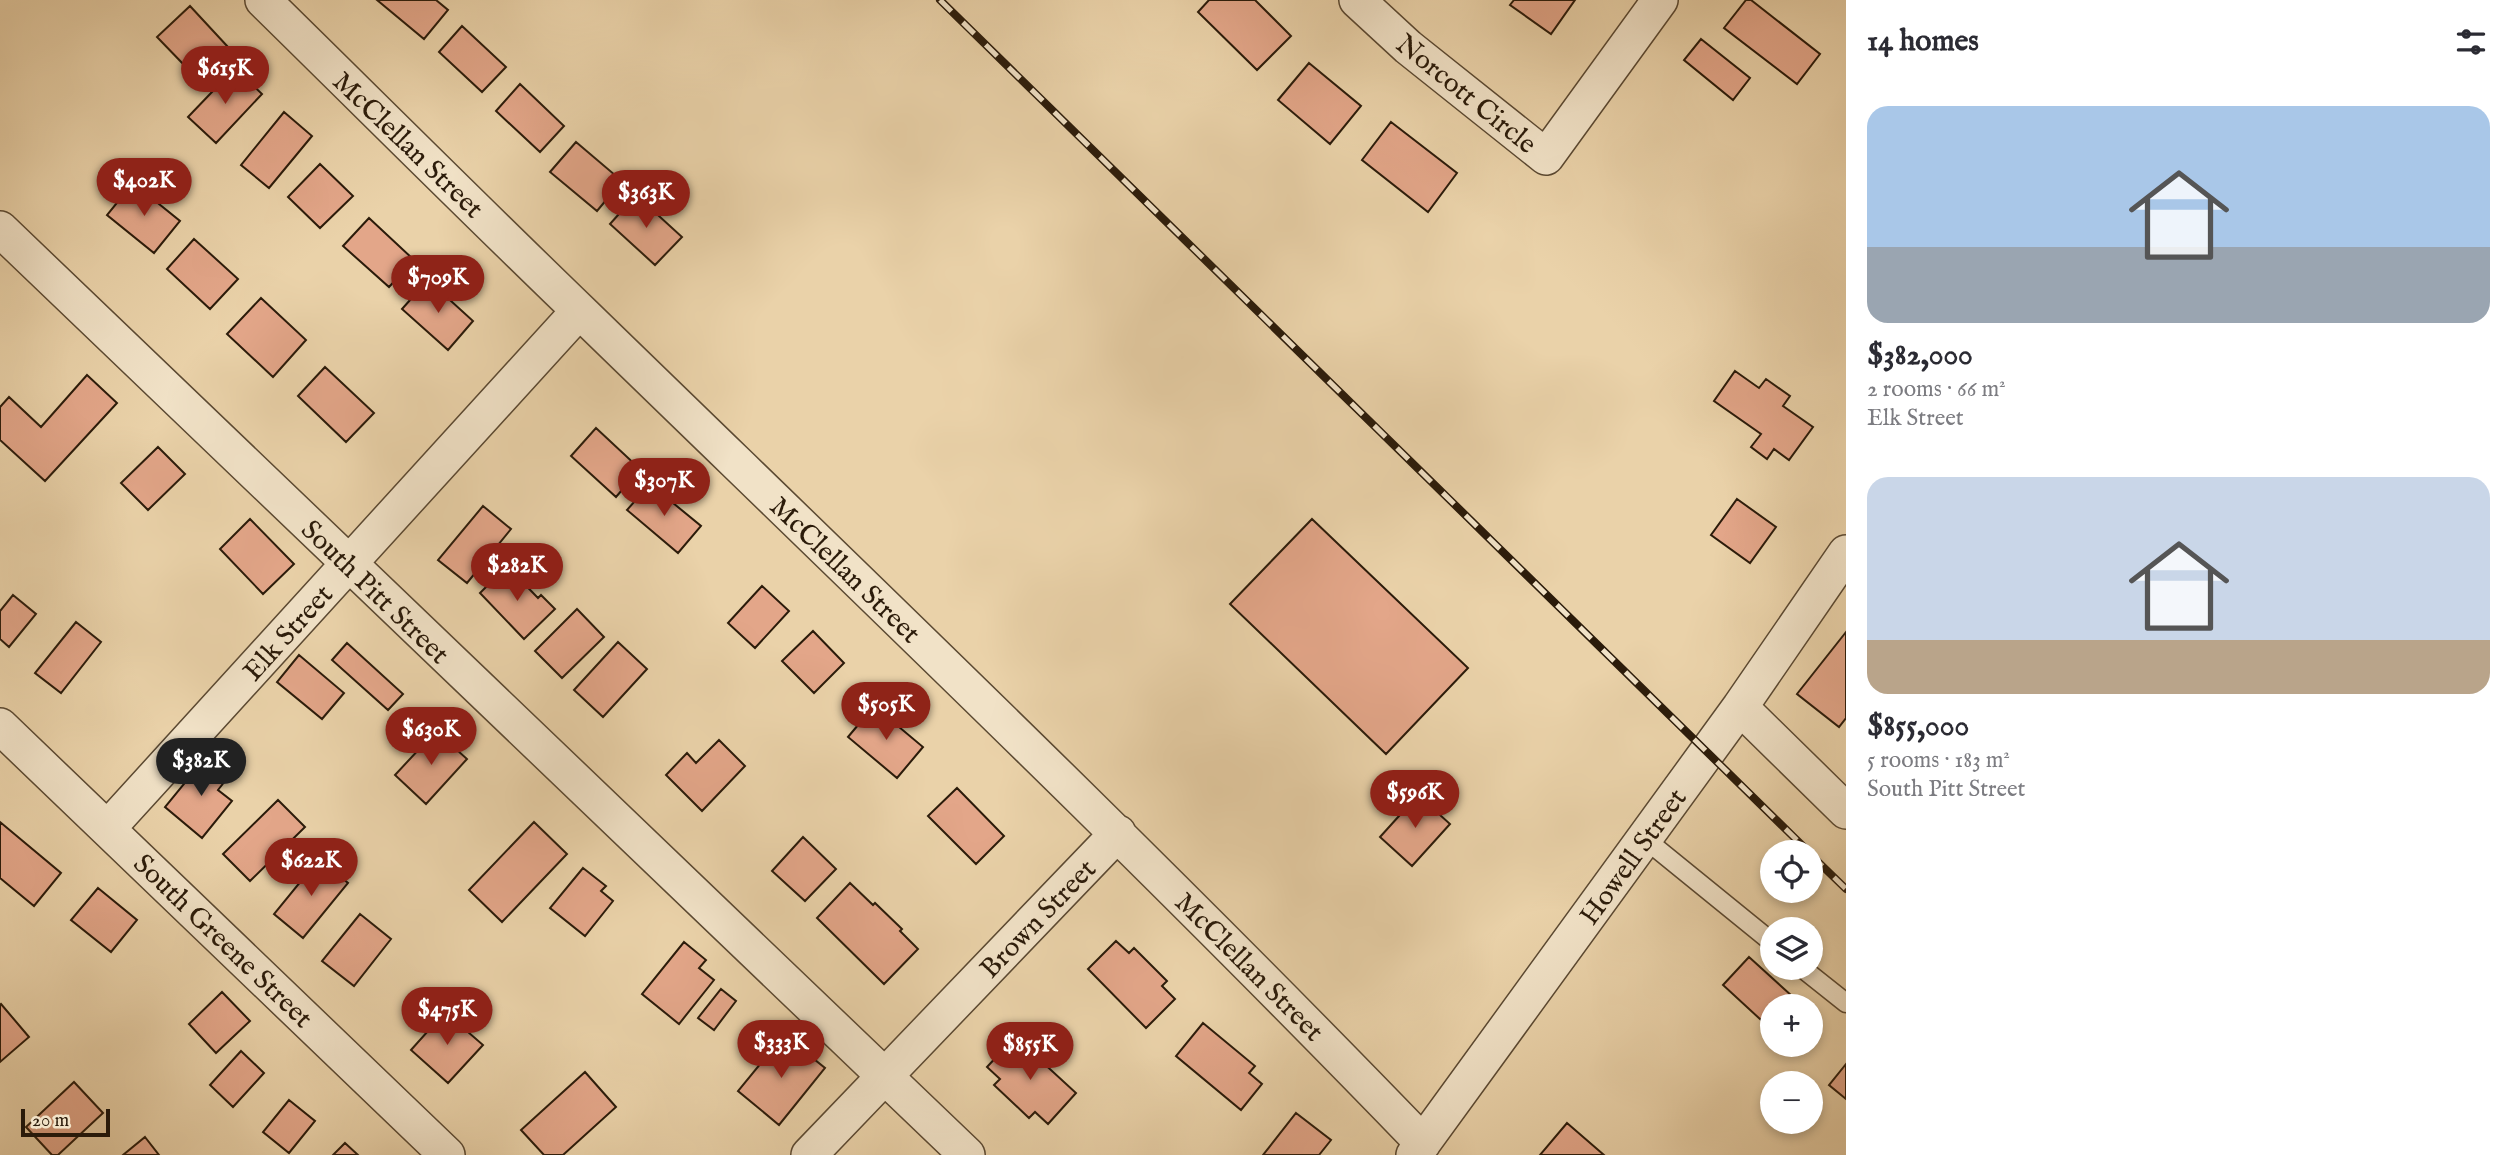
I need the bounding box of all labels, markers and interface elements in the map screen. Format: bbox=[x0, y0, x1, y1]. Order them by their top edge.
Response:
text: 14 homes bbox=[1867, 23, 1979, 61]
icon: filters bbox=[2452, 23, 2490, 61]
street label: Norcott Circle bbox=[1388, 27, 1543, 163]
pin: $615K bbox=[176, 46, 274, 106]
text: $615K bbox=[197, 54, 253, 83]
street label: McClellan Street bbox=[324, 65, 490, 227]
icon: home bbox=[2116, 152, 2242, 278]
pin: $402K bbox=[95, 158, 193, 218]
text: $402K bbox=[113, 166, 175, 195]
pin: $363K bbox=[597, 170, 695, 230]
text: $363K bbox=[618, 178, 674, 207]
pin: $709K bbox=[389, 256, 487, 315]
text: $709K bbox=[407, 263, 469, 292]
text: $382,000 bbox=[1867, 337, 1973, 375]
text: 2 rooms · 66 m² bbox=[1867, 375, 2006, 404]
text: Elk Street bbox=[1867, 404, 1964, 433]
pin: $307K bbox=[615, 458, 713, 518]
text: $307K bbox=[634, 466, 694, 495]
street label: McClellan Street bbox=[761, 490, 927, 652]
street label: South Pitt Street bbox=[293, 513, 456, 673]
icon: home bbox=[2116, 523, 2242, 649]
pin: $282K bbox=[468, 544, 566, 603]
text: $282K bbox=[487, 551, 547, 580]
street label: Elk Street bbox=[236, 578, 342, 689]
pin: $505K bbox=[837, 682, 935, 742]
text: $505K bbox=[857, 690, 915, 719]
pin: $630K bbox=[382, 708, 480, 767]
text: $855,000 bbox=[1867, 708, 1969, 746]
text: $630K bbox=[402, 715, 460, 744]
pin: $382K bbox=[152, 738, 250, 798]
text: $382K bbox=[172, 746, 230, 775]
text: 5 rooms · 183 m² bbox=[1867, 746, 2010, 775]
pin: $596K bbox=[1366, 770, 1464, 830]
text: South Pitt Street bbox=[1867, 775, 2026, 804]
text: $596K bbox=[1386, 778, 1444, 807]
street label: Howell Street bbox=[1573, 782, 1696, 933]
pin: $622K bbox=[262, 838, 360, 898]
map controls bbox=[1760, 840, 1823, 1134]
button: locate bbox=[1760, 840, 1823, 903]
text: $622K bbox=[281, 846, 341, 875]
street label: South Greene Street bbox=[125, 847, 320, 1037]
street label: Brown Street bbox=[973, 852, 1105, 987]
street label: McClellan Street bbox=[1166, 886, 1330, 1050]
button: layers bbox=[1760, 917, 1823, 980]
pin: $475K bbox=[398, 988, 496, 1047]
button: + bbox=[1760, 994, 1823, 1057]
text: $475K bbox=[417, 995, 477, 1024]
pin: $333K bbox=[732, 1020, 830, 1080]
pin: $855K bbox=[981, 1023, 1079, 1082]
text: $333K bbox=[753, 1028, 809, 1057]
text: $855K bbox=[1002, 1030, 1058, 1059]
button: − bbox=[1760, 1071, 1823, 1134]
scale bar bbox=[21, 1106, 110, 1138]
text: 20 m bbox=[32, 1109, 69, 1133]

